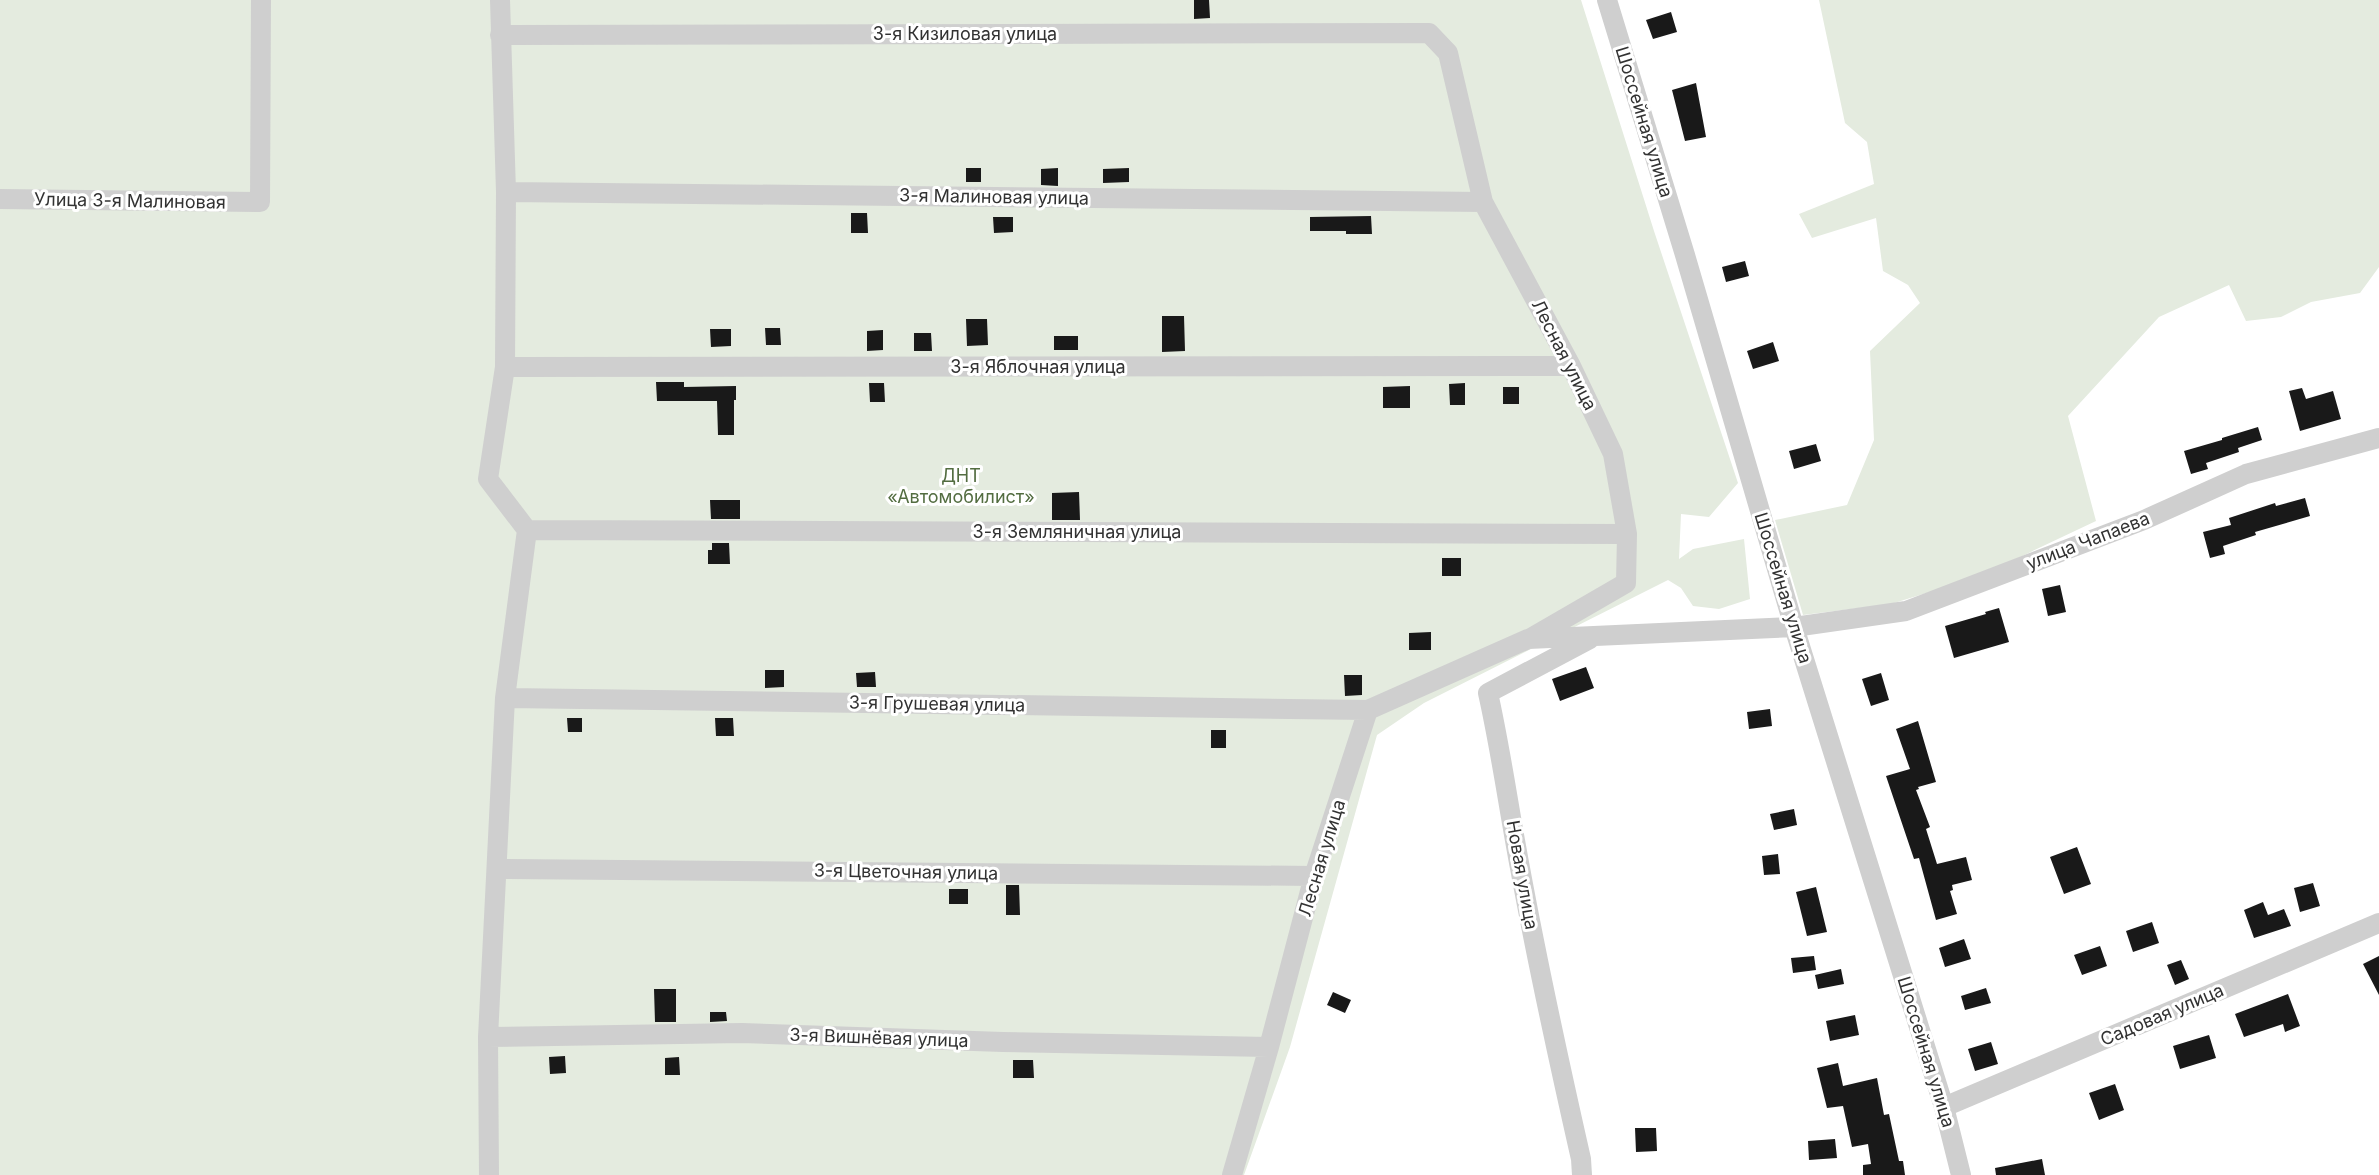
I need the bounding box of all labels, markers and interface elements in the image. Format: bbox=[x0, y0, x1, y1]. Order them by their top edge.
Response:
street label: 3-я Кизиловая улица bbox=[873, 23, 1057, 44]
street label: Шоссейная улица bbox=[1612, 44, 1677, 200]
street label: 3-я Малиновая улица bbox=[899, 184, 1089, 209]
street label: Улица 3-я Малиновая bbox=[34, 188, 226, 213]
street label: Лесная улица bbox=[1528, 296, 1601, 414]
street label: 3-я Яблочная улица bbox=[950, 356, 1126, 377]
park label: ДНТ «Автомобилист» bbox=[887, 465, 1035, 507]
street label: улица Чапаева bbox=[2023, 507, 2152, 574]
street label: Шоссейная улица bbox=[1751, 510, 1816, 666]
street label: 3-я Земляничная улица bbox=[973, 521, 1181, 542]
street label: 3-я Грушевая улица bbox=[849, 691, 1025, 716]
street label: Лесная улица bbox=[1294, 797, 1349, 919]
street label: Новая улица bbox=[1503, 819, 1542, 931]
street label: 3-я Цветочная улица bbox=[814, 859, 998, 884]
street label: Шоссейная улица bbox=[1894, 974, 1959, 1130]
street label: Садовая улица bbox=[2097, 979, 2227, 1050]
street label: 3-я Вишнёвая улица bbox=[789, 1024, 969, 1051]

